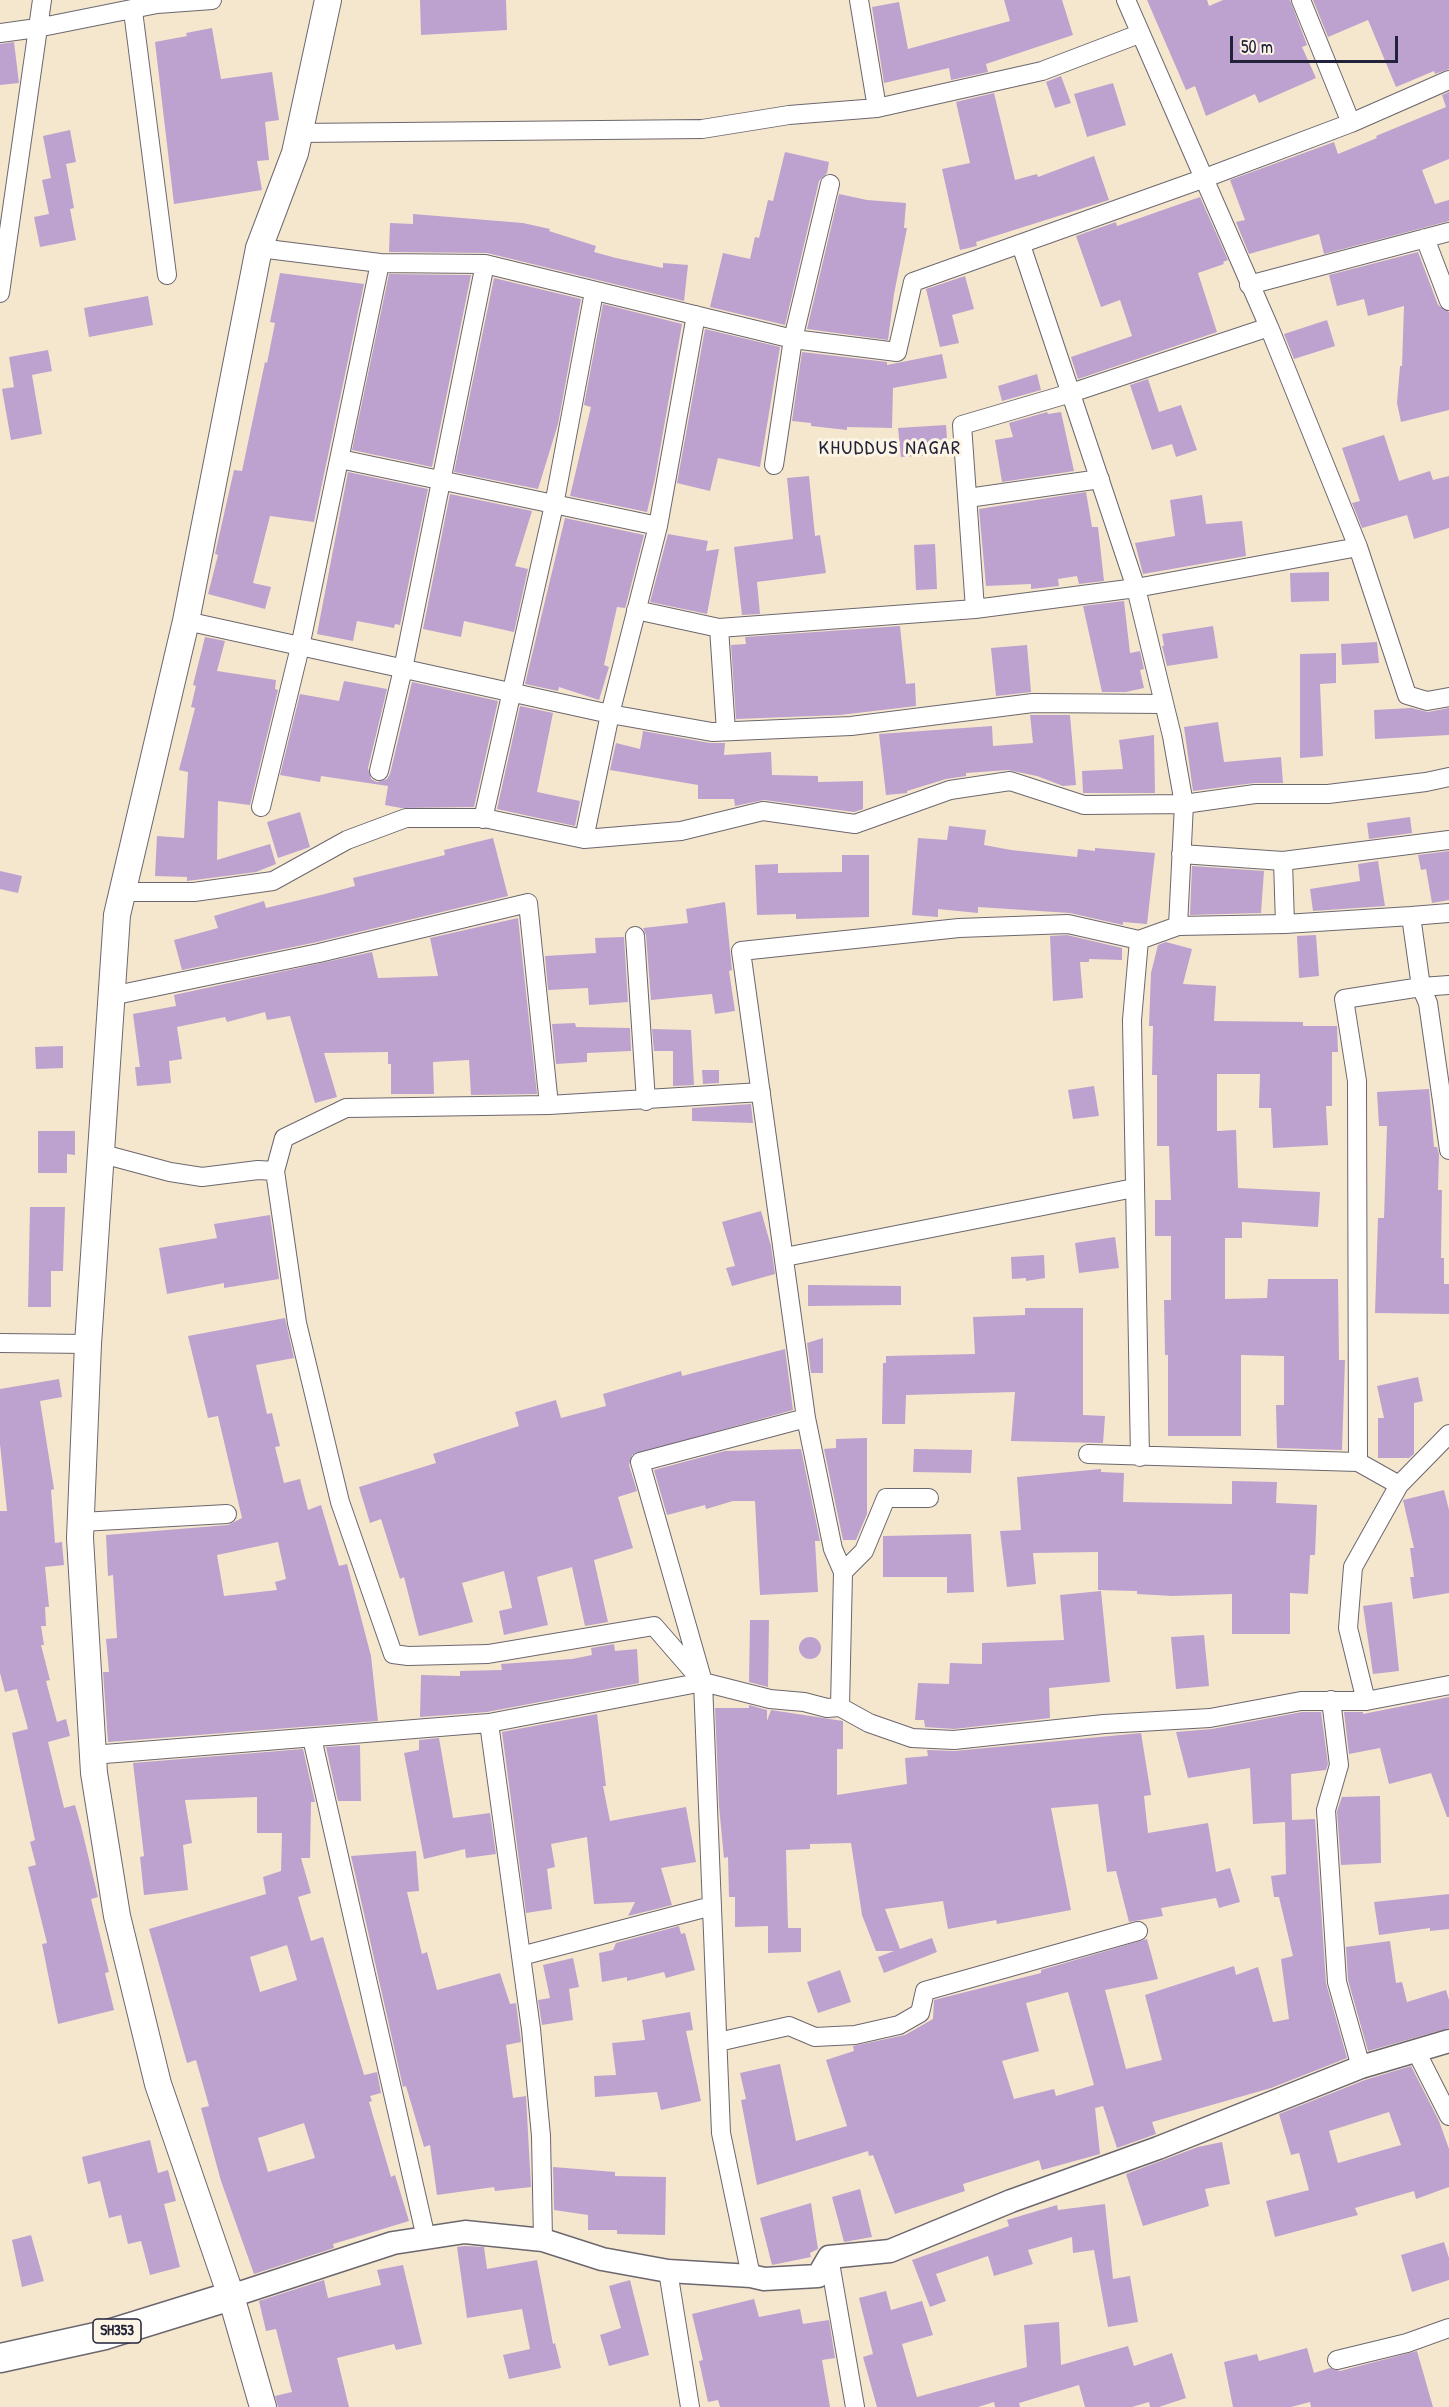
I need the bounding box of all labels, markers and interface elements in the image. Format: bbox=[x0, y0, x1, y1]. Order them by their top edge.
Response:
scale bar bbox=[1233, 24, 1401, 62]
text: 50 m bbox=[1241, 34, 1273, 59]
district label: KHUDDUS NAGAR bbox=[819, 437, 961, 461]
road number: SH353 bbox=[93, 2319, 141, 2343]

